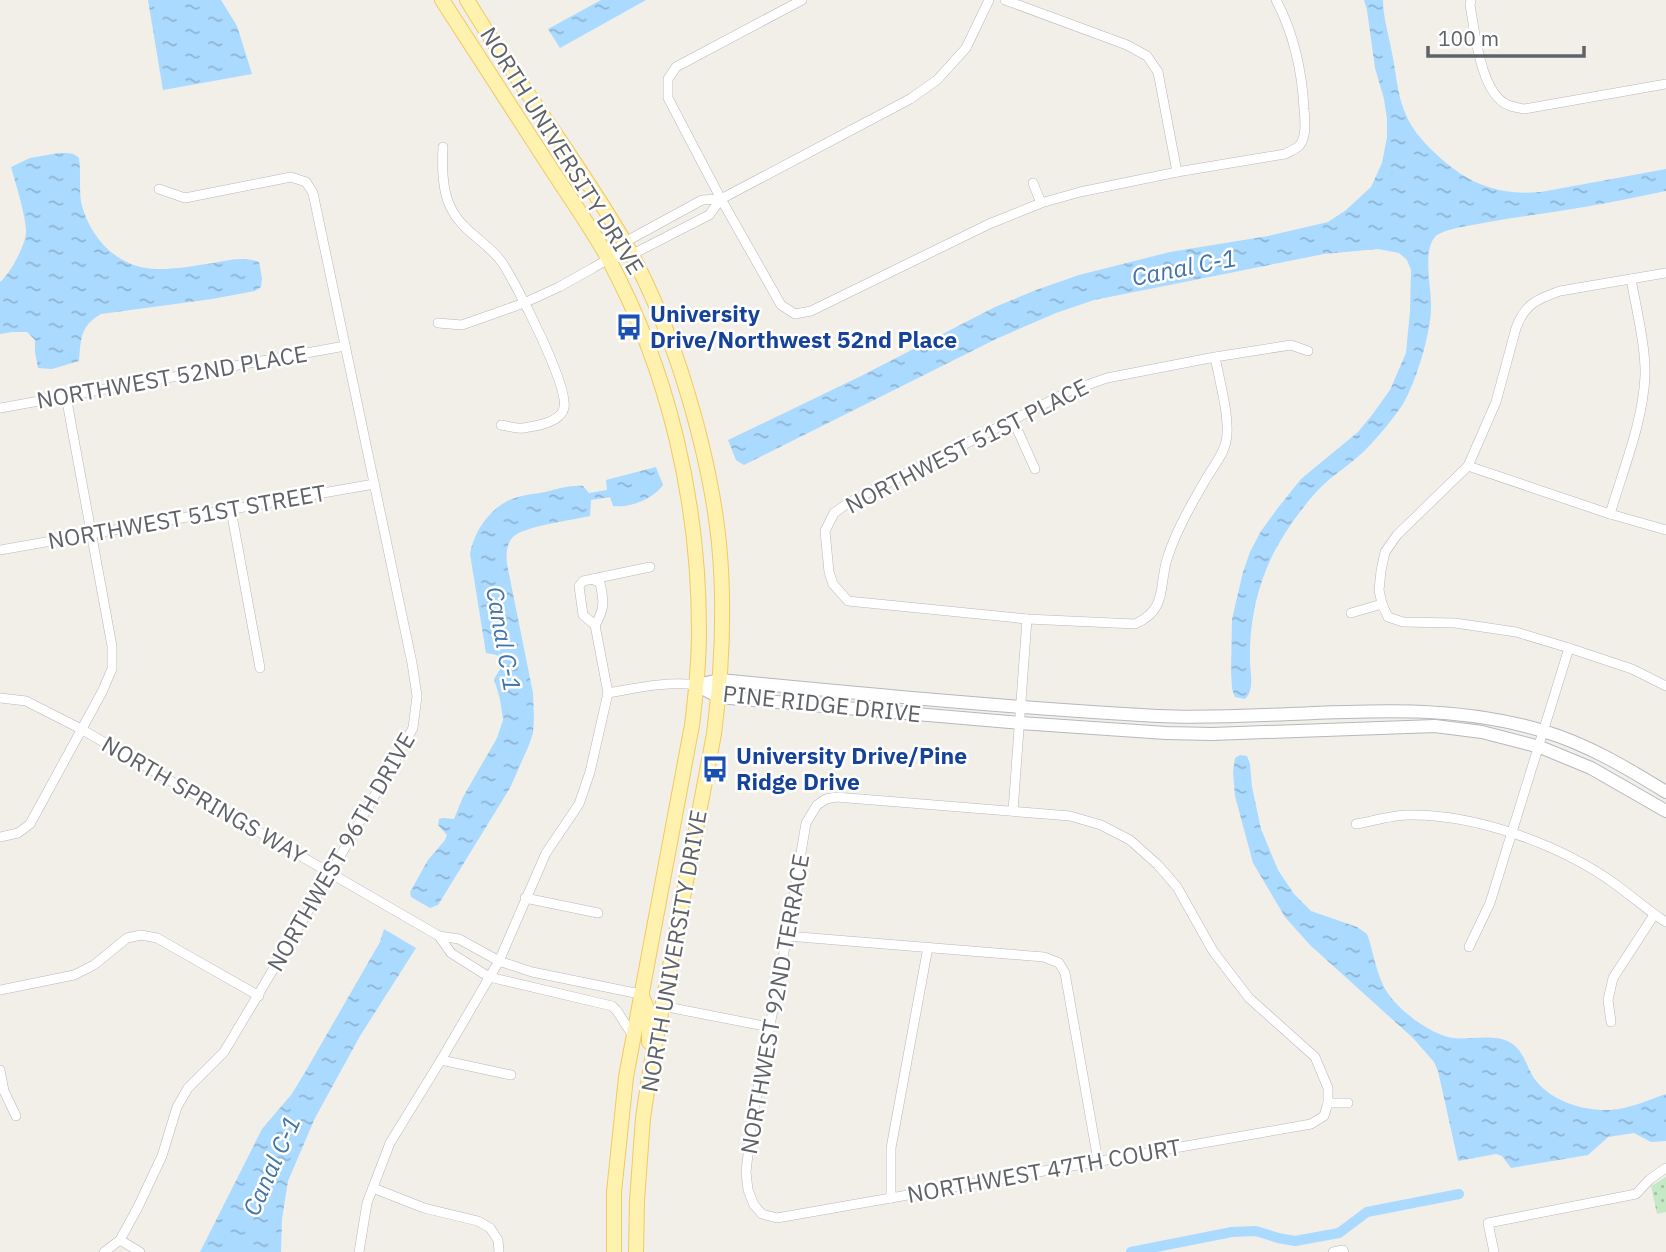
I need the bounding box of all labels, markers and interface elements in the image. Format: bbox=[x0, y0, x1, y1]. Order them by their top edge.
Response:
scale bar bbox=[1428, 14, 1584, 58]
street label: NORTH UNIVERSITY DRIVE bbox=[474, 21, 651, 280]
text: 100 m bbox=[1438, 24, 1499, 52]
water label: Canal C-1 bbox=[1129, 241, 1239, 293]
place label: University Drive/Northwest 52nd Place bbox=[650, 298, 957, 354]
bus stop icon: University Drive/Northwest 52nd Place bbox=[614, 312, 644, 342]
street label: NORTHWEST 52ND PLACE bbox=[34, 337, 310, 415]
street label: NORTHWEST 51ST PLACE bbox=[840, 371, 1093, 520]
street label: NORTHWEST 51ST STREET bbox=[45, 477, 328, 555]
water label: Canal C-1 bbox=[479, 584, 529, 694]
street label: PINE RIDGE DRIVE bbox=[721, 678, 923, 728]
street label: NORTHWEST 96TH DRIVE bbox=[259, 727, 421, 976]
street label: NORTH SPRINGS WAY bbox=[97, 728, 312, 870]
place label: University Drive/Pine Ridge Drive bbox=[736, 740, 967, 796]
bus stop icon: University Drive/Pine Ridge Drive bbox=[700, 754, 730, 784]
street label: NORTH UNIVERSITY DRIVE bbox=[633, 807, 713, 1094]
street label: NORTHWEST 92ND TERRACE bbox=[733, 851, 815, 1156]
water label: Canal C-1 bbox=[235, 1111, 307, 1220]
street label: NORTHWEST 47TH COURT bbox=[905, 1131, 1183, 1209]

